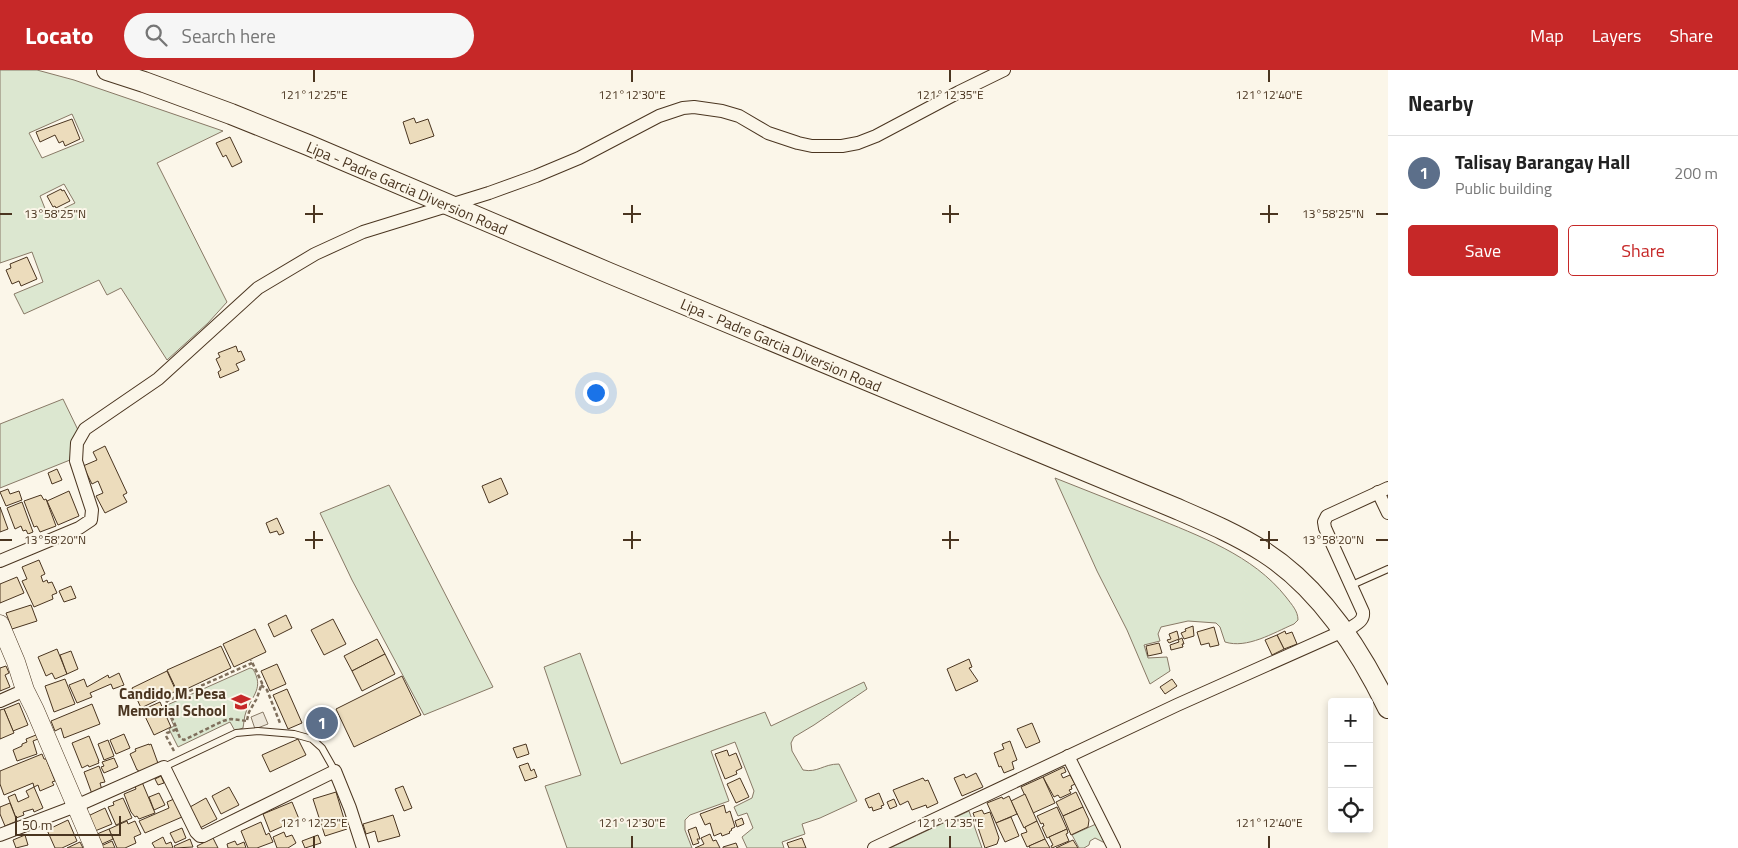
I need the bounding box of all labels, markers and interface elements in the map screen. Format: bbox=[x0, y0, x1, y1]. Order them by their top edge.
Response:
search box bbox=[124, 13, 474, 58]
text: Locato bbox=[25, 17, 94, 53]
icon: search bbox=[142, 21, 170, 49]
text: Search here bbox=[182, 21, 276, 50]
text: Map bbox=[1530, 22, 1564, 49]
text: Layers bbox=[1592, 22, 1641, 49]
text: Share bbox=[1669, 22, 1713, 49]
text: 121°12'25"E bbox=[280, 85, 348, 104]
text: 121°12'30"E bbox=[598, 85, 666, 104]
text: 121°12'35"E bbox=[916, 85, 984, 104]
text: 121°12'40"E bbox=[1235, 85, 1303, 104]
text: Nearby bbox=[1408, 87, 1473, 119]
street label: Lipa - Padre Garcia Diversion Road bbox=[303, 135, 511, 241]
text: Talisay Barangay Hall bbox=[1455, 147, 1630, 176]
text: 1 bbox=[1420, 161, 1428, 185]
text: 200 m bbox=[1674, 161, 1718, 185]
text: Public building bbox=[1455, 176, 1552, 200]
text: 13°58'25"N bbox=[24, 204, 86, 223]
text: 13°58'25"N bbox=[1302, 204, 1364, 223]
button: Save bbox=[1408, 225, 1558, 276]
button: Share bbox=[1568, 225, 1718, 276]
street label: Lipa - Padre Garcia Diversion Road bbox=[677, 292, 885, 398]
your location bbox=[583, 380, 609, 406]
text: 13°58'20"N bbox=[24, 530, 86, 549]
text: 13°58'20"N bbox=[1302, 530, 1364, 549]
place label: Candido M. Pesa Memorial School bbox=[117, 682, 226, 722]
school or university icon: Candido M. Pesa Memorial School bbox=[230, 691, 252, 713]
map controls bbox=[1328, 698, 1373, 833]
button: + bbox=[1328, 698, 1373, 743]
pin: 1 bbox=[306, 704, 338, 742]
button: − bbox=[1328, 743, 1373, 788]
button: locate bbox=[1328, 788, 1373, 833]
scale bar bbox=[15, 813, 121, 836]
text: 121°12'25"E bbox=[280, 813, 348, 832]
text: 121°12'30"E bbox=[598, 813, 666, 832]
text: 121°12'35"E bbox=[916, 813, 984, 832]
text: 121°12'40"E bbox=[1235, 813, 1303, 832]
text: 50 m bbox=[22, 814, 52, 835]

